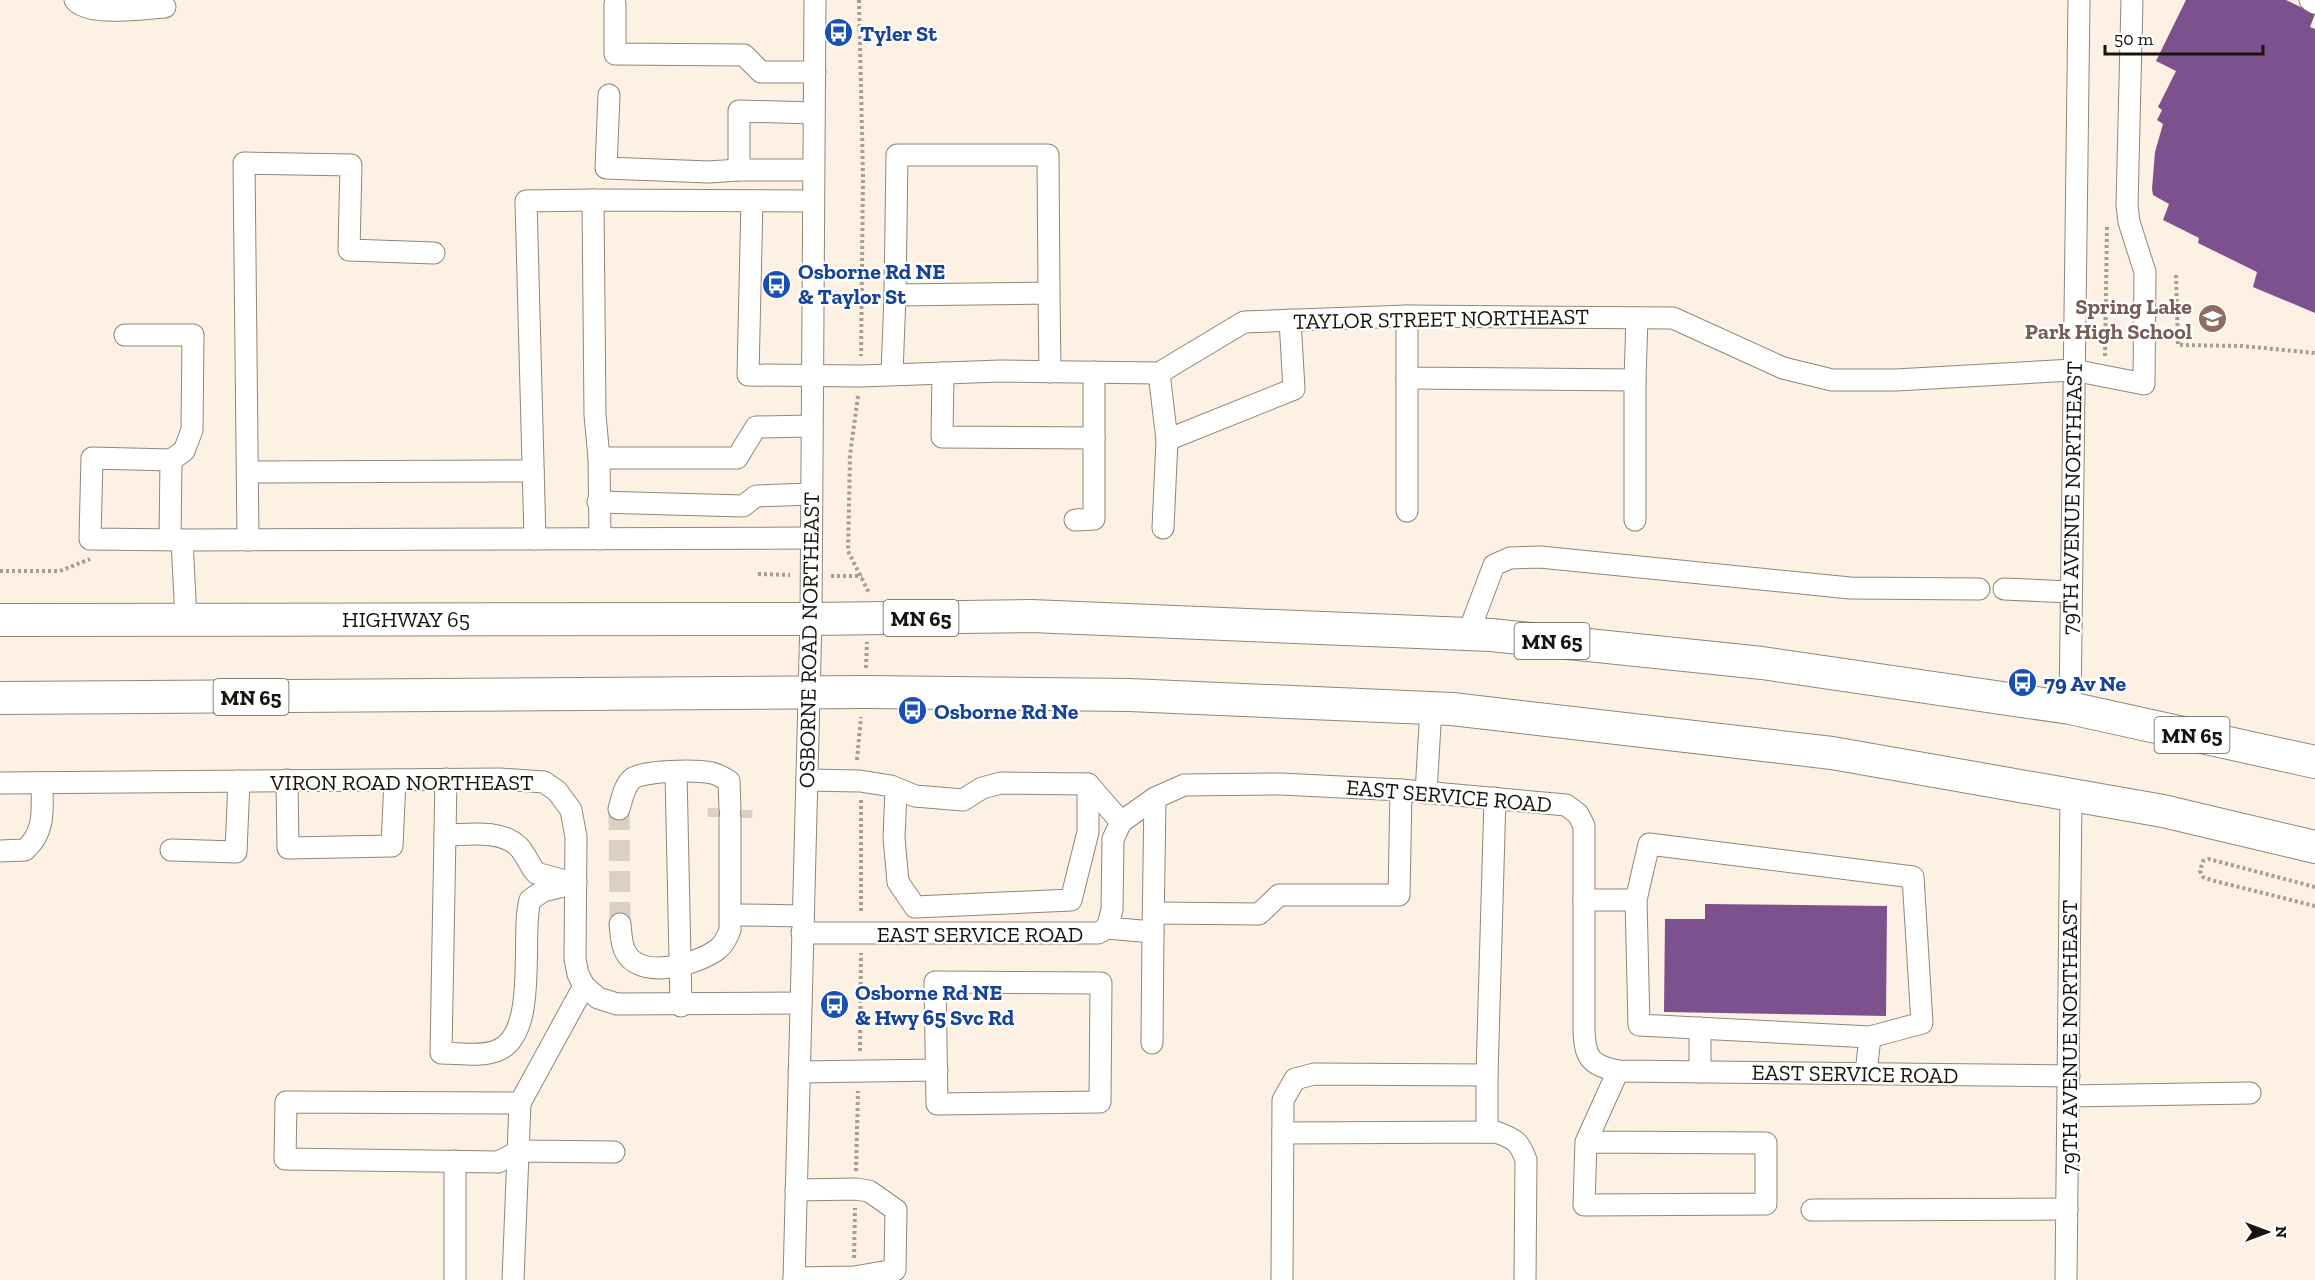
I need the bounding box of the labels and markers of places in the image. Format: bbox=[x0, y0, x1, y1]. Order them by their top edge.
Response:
bus stop icon: Tyler St bbox=[823, 17, 855, 49]
place label: Tyler St bbox=[860, 20, 937, 47]
place label: Osborne Rd NE & Taylor St bbox=[798, 258, 945, 310]
bus stop icon: Osborne Rd NE & Taylor St bbox=[761, 268, 793, 300]
place label: Spring Lake Park High School bbox=[2025, 293, 2192, 345]
school or university icon: Spring Lake Park High School bbox=[2197, 303, 2229, 335]
bus stop icon: 79 Av Ne bbox=[2007, 667, 2039, 699]
place label: 79 Av Ne bbox=[2044, 670, 2126, 697]
bus stop icon: Osborne Rd Ne bbox=[897, 695, 929, 727]
place label: Osborne Rd Ne bbox=[934, 698, 1079, 725]
place label: Osborne Rd NE & Hwy 65 Svc Rd bbox=[855, 979, 1015, 1031]
bus stop icon: Osborne Rd NE & Hwy 65 Svc Rd bbox=[818, 989, 850, 1021]

